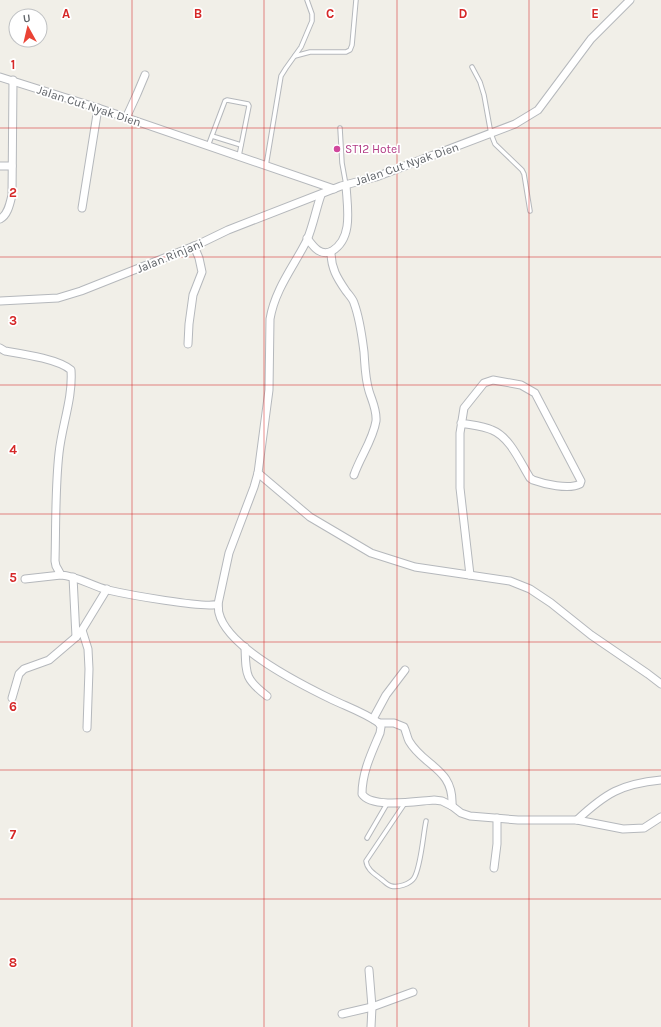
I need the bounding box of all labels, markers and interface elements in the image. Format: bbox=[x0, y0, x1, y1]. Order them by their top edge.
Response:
text: A bbox=[62, 6, 70, 21]
text: B bbox=[194, 6, 202, 21]
text: C bbox=[326, 6, 334, 21]
text: D bbox=[459, 6, 468, 21]
text: E bbox=[591, 6, 599, 21]
north arrow bbox=[8, 8, 48, 48]
text: U bbox=[22, 12, 31, 26]
text: 1 bbox=[11, 57, 15, 72]
street label: Jalan Cut Nyak Dien bbox=[35, 83, 143, 129]
street label: Jalan Cut Nyak Dien bbox=[353, 140, 461, 188]
place label: ST12 Hotel bbox=[345, 142, 401, 156]
marker: ST12 Hotel bbox=[332, 144, 342, 154]
text: 2 bbox=[9, 185, 17, 200]
street label: Jalan Rinjani bbox=[135, 236, 205, 276]
text: 3 bbox=[9, 313, 17, 328]
text: 4 bbox=[9, 442, 17, 457]
text: 5 bbox=[9, 570, 17, 585]
text: 6 bbox=[9, 699, 17, 714]
text: 7 bbox=[10, 827, 17, 842]
text: 8 bbox=[9, 955, 17, 970]

